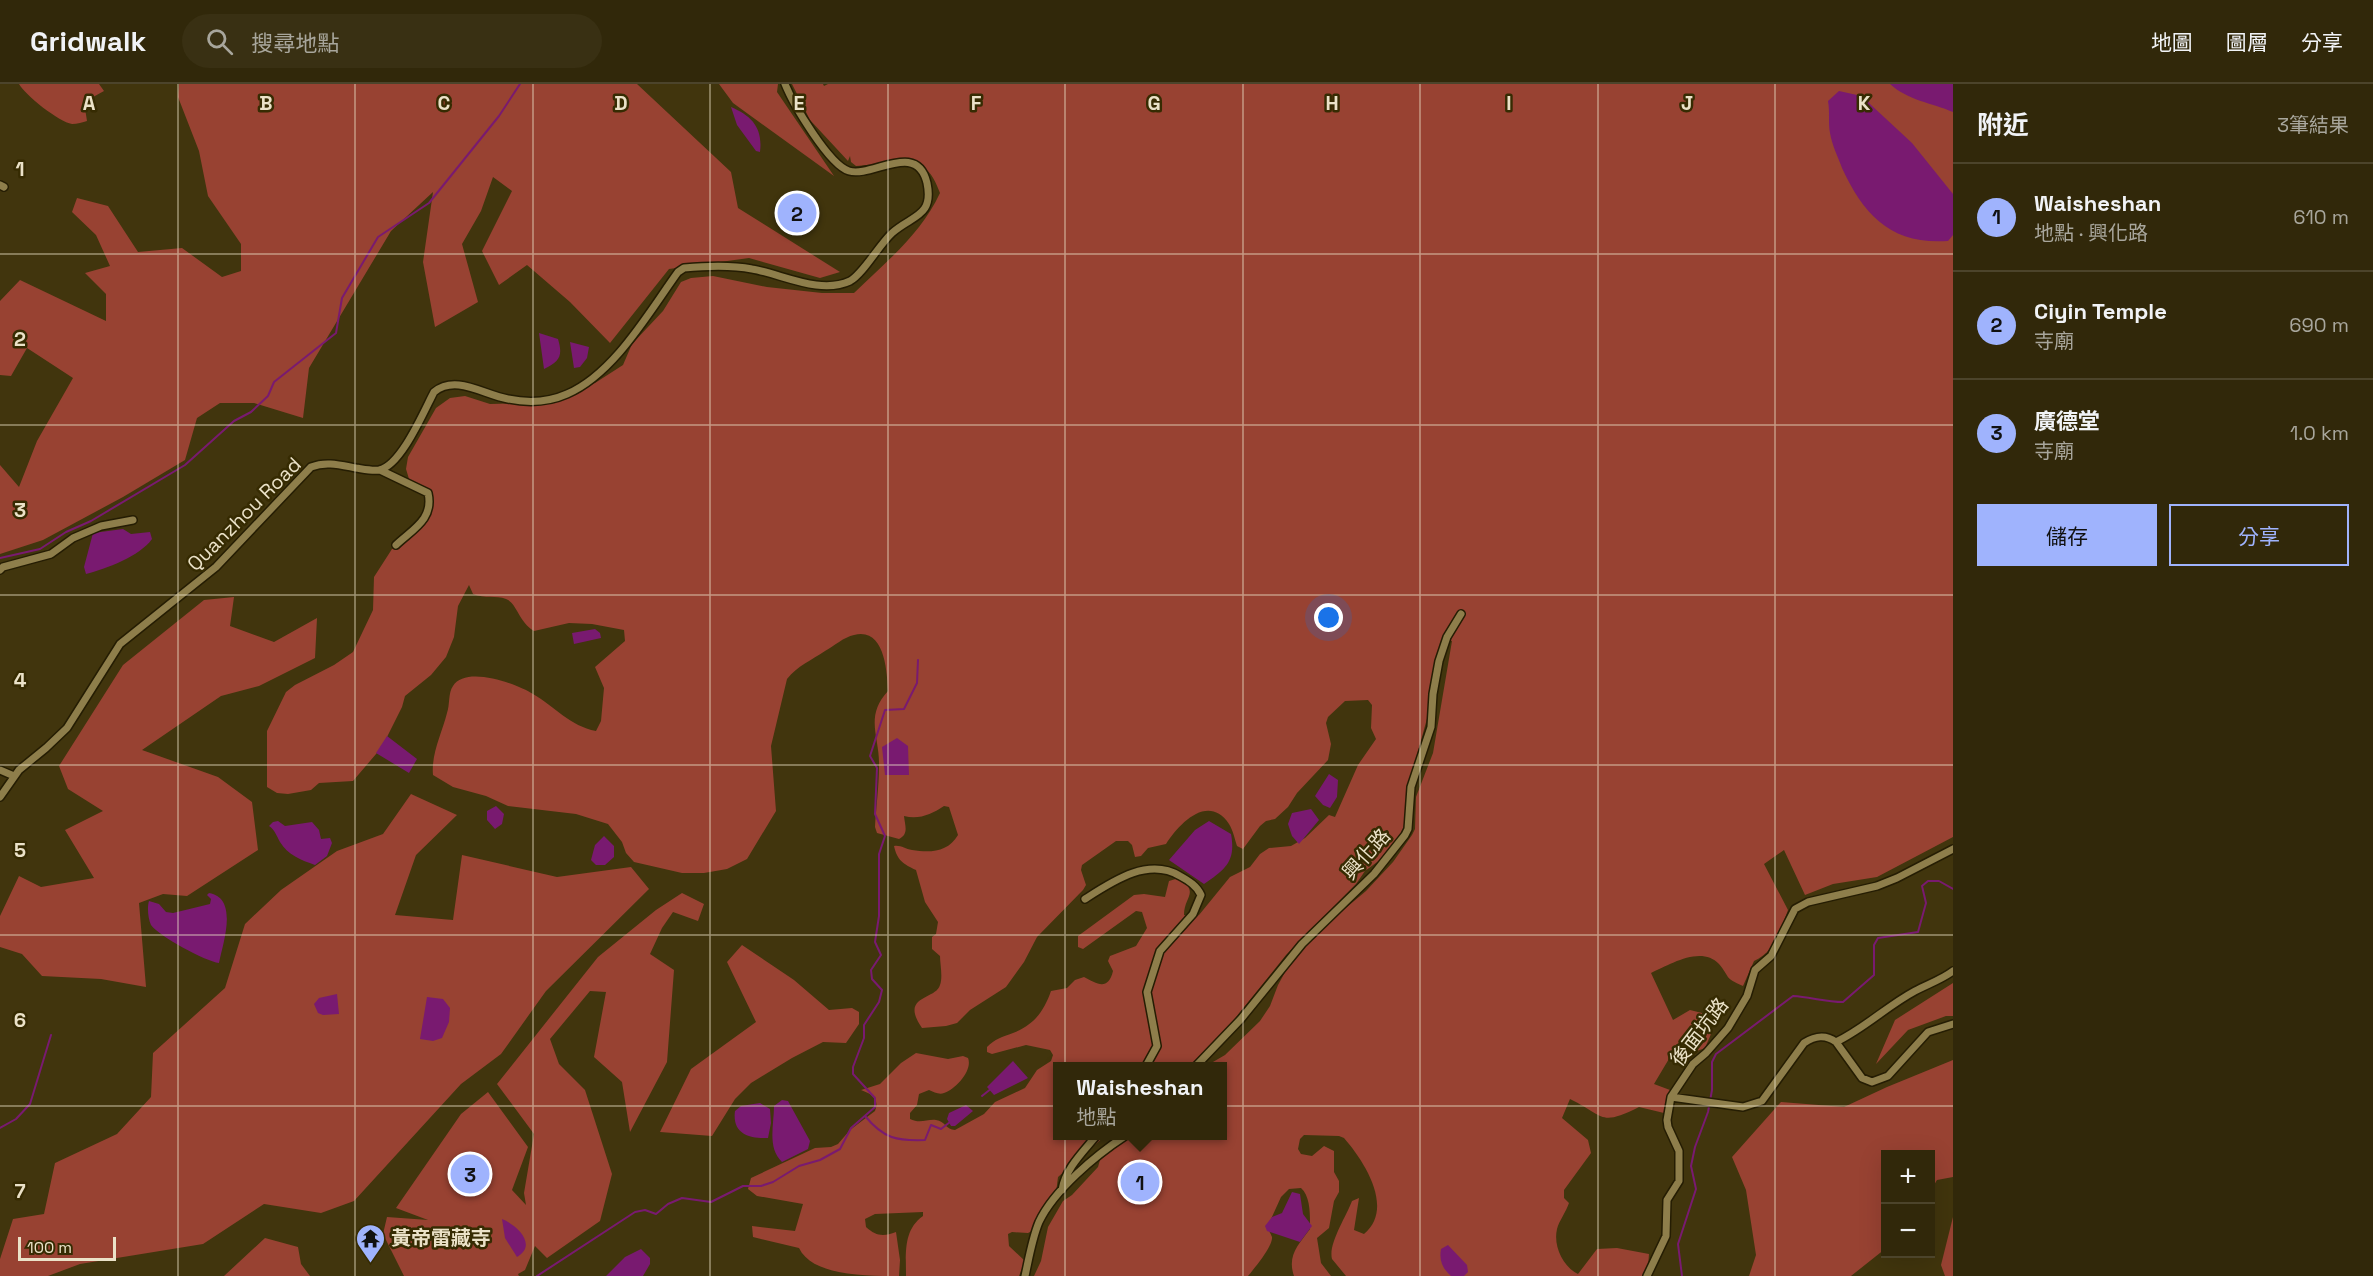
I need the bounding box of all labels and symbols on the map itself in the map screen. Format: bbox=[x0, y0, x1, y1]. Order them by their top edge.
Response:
text: A bbox=[83, 90, 96, 116]
text: B bbox=[259, 90, 273, 116]
text: C bbox=[438, 90, 451, 116]
text: D bbox=[614, 90, 628, 116]
text: E bbox=[793, 90, 805, 116]
text: F bbox=[971, 90, 982, 116]
text: G bbox=[1147, 90, 1161, 116]
text: H bbox=[1325, 90, 1339, 116]
text: I bbox=[1506, 90, 1512, 116]
text: J bbox=[1681, 90, 1693, 116]
text: K bbox=[1858, 90, 1871, 116]
text: 1 bbox=[15, 156, 25, 182]
pin: 2 bbox=[778, 190, 816, 236]
text: 2 bbox=[14, 326, 26, 352]
street label: Quanzhou Road bbox=[181, 451, 307, 577]
text: 3 bbox=[14, 497, 26, 523]
your location bbox=[1314, 603, 1343, 632]
text: 4 bbox=[14, 667, 27, 693]
street label: 興化路 bbox=[1336, 823, 1396, 885]
text: 5 bbox=[14, 837, 26, 863]
street label: 後面坑路 bbox=[1664, 992, 1734, 1072]
text: 6 bbox=[14, 1007, 26, 1033]
pin: 3 bbox=[450, 1152, 490, 1196]
pin: 1 bbox=[1120, 1160, 1160, 1204]
text: 7 bbox=[14, 1178, 26, 1204]
temple icon: 黃帝雷藏寺 bbox=[354, 1222, 386, 1264]
place label: 黃帝雷藏寺 bbox=[391, 1225, 491, 1251]
scale bar bbox=[18, 1234, 116, 1262]

